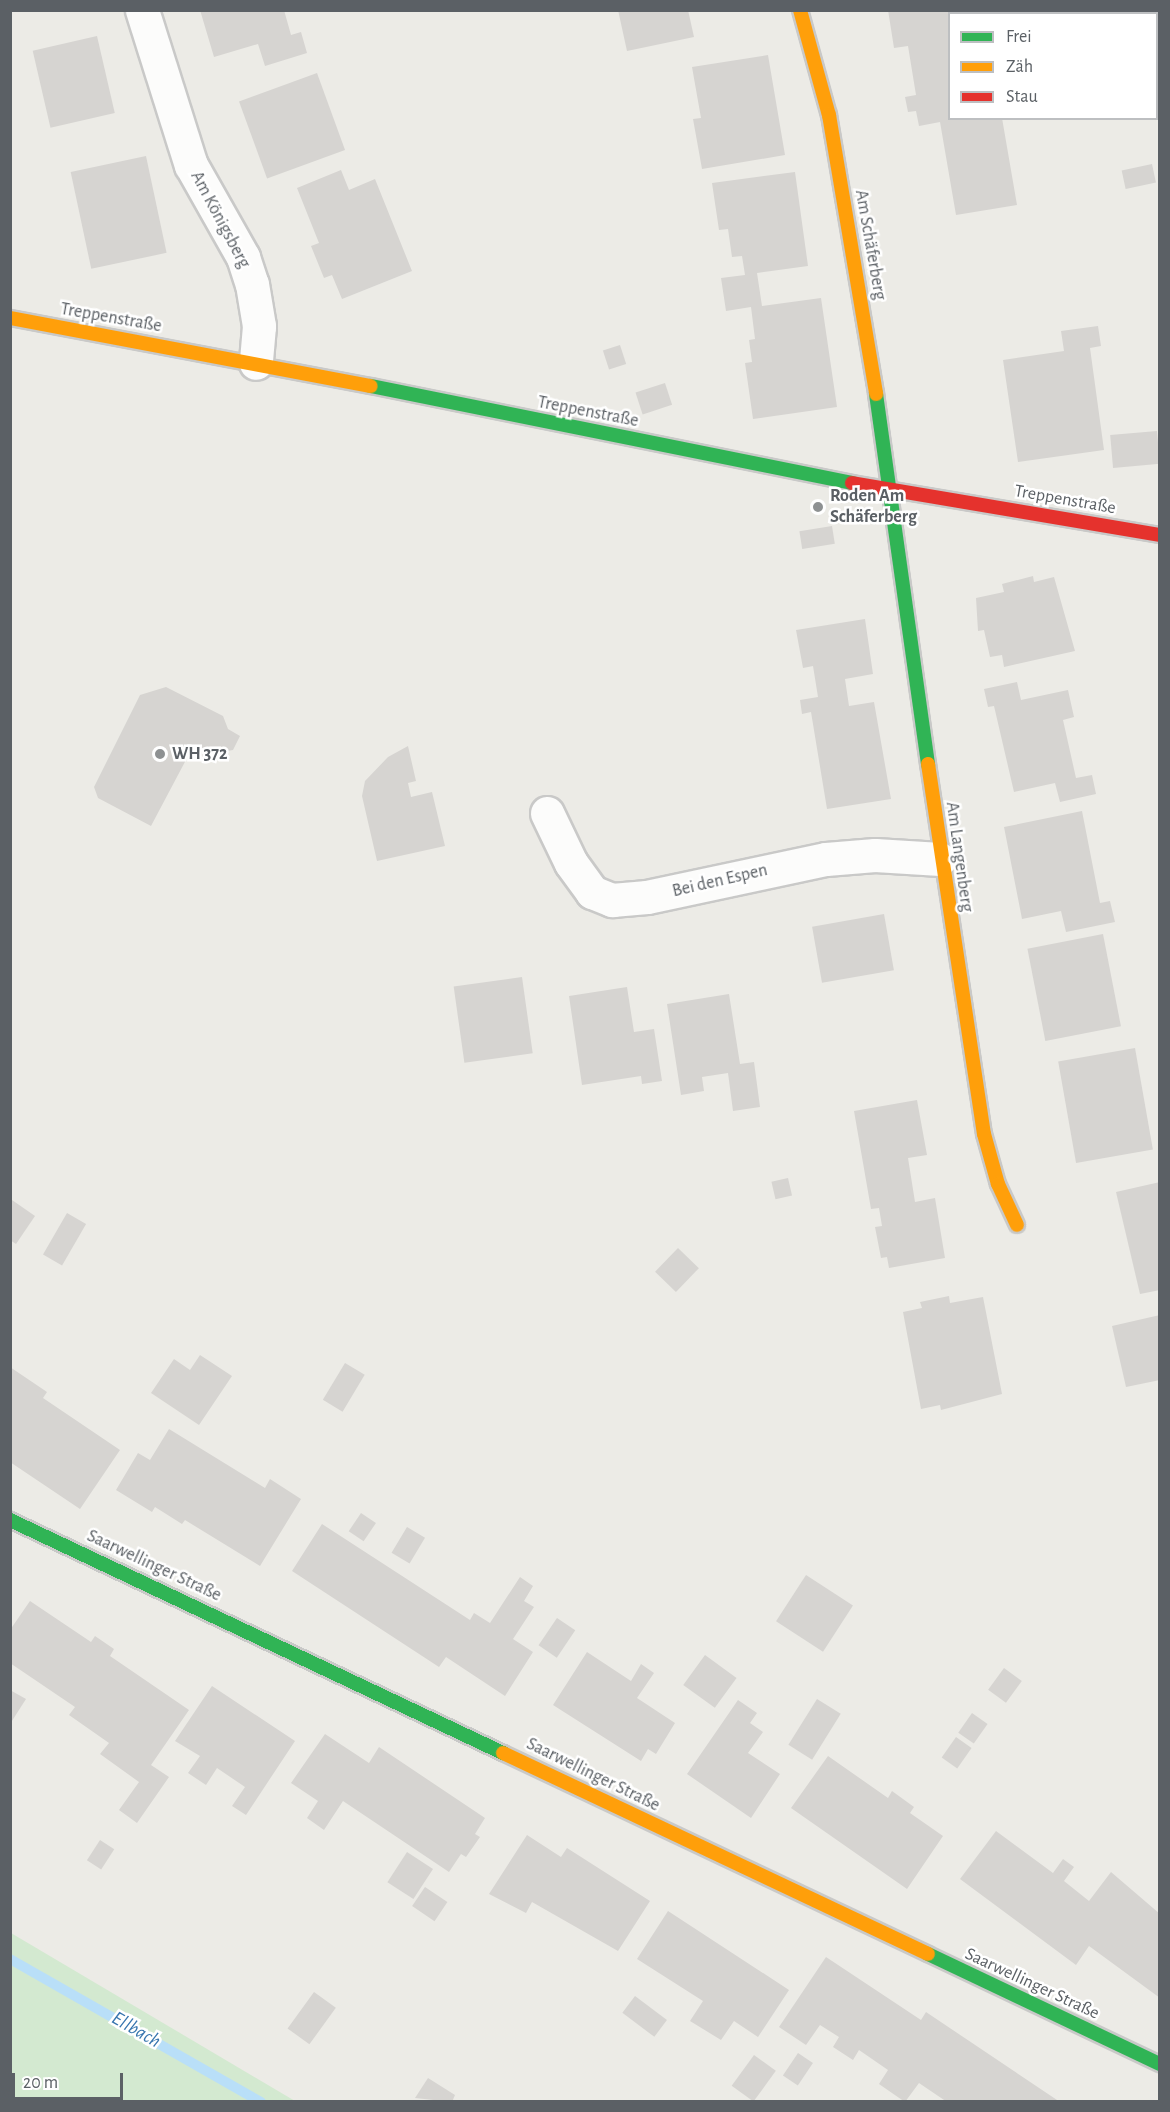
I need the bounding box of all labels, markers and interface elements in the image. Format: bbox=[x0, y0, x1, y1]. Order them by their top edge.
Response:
legend bbox=[948, 12, 1158, 120]
text: Frei bbox=[1006, 28, 1032, 46]
text: Zäh bbox=[1006, 58, 1033, 76]
text: Stau bbox=[1006, 88, 1038, 106]
street label: Am Königsberg bbox=[185, 168, 255, 272]
street label: Am Schäferberg bbox=[850, 188, 890, 302]
street label: Treppenstraße bbox=[59, 298, 163, 338]
street label: Treppenstraße bbox=[536, 392, 640, 432]
street label: Treppenstraße bbox=[1013, 480, 1117, 520]
place label: Roden Am Schäferberg bbox=[830, 486, 917, 528]
marker: Roden Am Schäferberg bbox=[811, 500, 825, 514]
place label: WH 372 bbox=[172, 743, 227, 765]
marker: WH 372 bbox=[153, 747, 167, 761]
street label: Am Langenberg bbox=[941, 801, 977, 913]
street label: Bei den Espen bbox=[670, 860, 770, 902]
street label: Saarwellinger Straße bbox=[83, 1525, 225, 1607]
street label: Saarwellinger Straße bbox=[523, 1733, 663, 1817]
street label: Saarwellinger Straße bbox=[961, 1943, 1103, 2025]
water label: Ellbach bbox=[107, 2006, 165, 2054]
scale bar bbox=[15, 2061, 126, 2099]
text: 20 m bbox=[23, 2074, 58, 2092]

